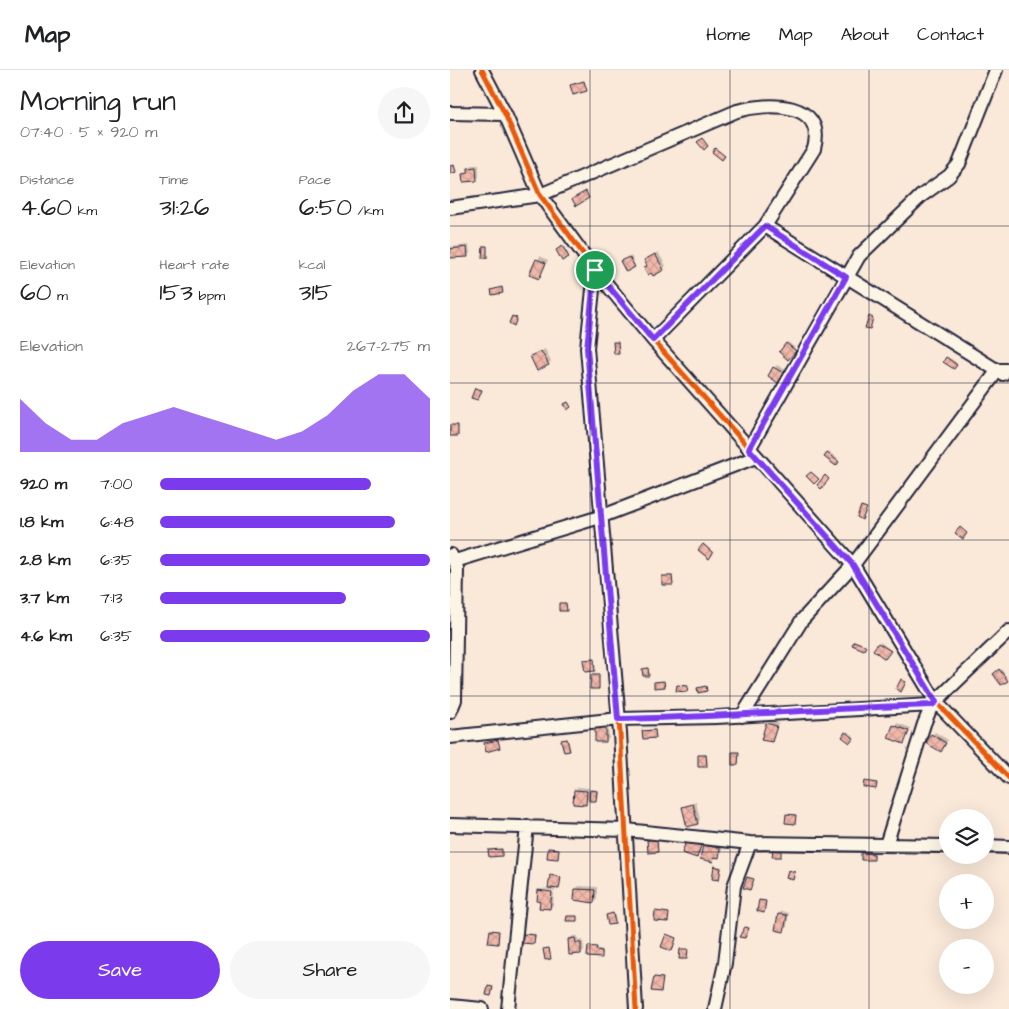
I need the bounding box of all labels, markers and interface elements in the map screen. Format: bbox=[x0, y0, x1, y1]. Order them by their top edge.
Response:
text: Map bbox=[25, 18, 70, 52]
text: Home bbox=[706, 22, 751, 47]
text: Map bbox=[779, 22, 813, 47]
text: About bbox=[841, 22, 889, 47]
text: Contact bbox=[917, 22, 984, 47]
text: Morning run bbox=[20, 82, 176, 121]
button: share bbox=[378, 87, 430, 139]
text: 07:40 · 5 × 920 m bbox=[20, 121, 158, 143]
text: Distance bbox=[20, 170, 74, 190]
text: Time bbox=[159, 170, 189, 190]
text: Pace bbox=[299, 170, 331, 190]
text: 4.60 bbox=[20, 190, 72, 225]
text: 31:26 bbox=[159, 190, 209, 225]
text: 6:50 bbox=[299, 190, 352, 225]
text: km bbox=[72, 201, 97, 221]
text: /km bbox=[352, 201, 383, 221]
pin bbox=[574, 249, 616, 291]
text: Elevation bbox=[20, 255, 75, 275]
text: Heart rate bbox=[159, 255, 230, 275]
text: kcal bbox=[299, 255, 325, 275]
icon: arrive bbox=[581, 256, 609, 284]
text: 60 bbox=[20, 275, 51, 310]
text: 153 bbox=[159, 275, 193, 310]
text: 315 bbox=[299, 275, 332, 310]
text: m bbox=[51, 286, 68, 306]
text: bpm bbox=[193, 286, 225, 306]
text: Elevation bbox=[20, 335, 83, 357]
text: 267–275 m bbox=[347, 335, 430, 357]
text: 920 m bbox=[20, 473, 67, 495]
text: 7:00 bbox=[100, 473, 133, 495]
text: 1.8 km bbox=[20, 511, 63, 533]
text: 6:48 bbox=[100, 511, 134, 533]
text: 2.8 km bbox=[20, 549, 70, 571]
text: 6:35 bbox=[100, 549, 132, 571]
text: 3.7 km bbox=[20, 587, 69, 609]
text: 7:13 bbox=[100, 587, 123, 609]
text: 4.6 km bbox=[20, 625, 72, 647]
text: 6:35 bbox=[100, 625, 132, 647]
map controls bbox=[939, 809, 994, 994]
button: layers bbox=[939, 809, 994, 864]
button: + bbox=[939, 874, 994, 929]
button: − bbox=[939, 939, 994, 994]
button: Save bbox=[20, 941, 220, 999]
button: Share bbox=[230, 941, 430, 999]

